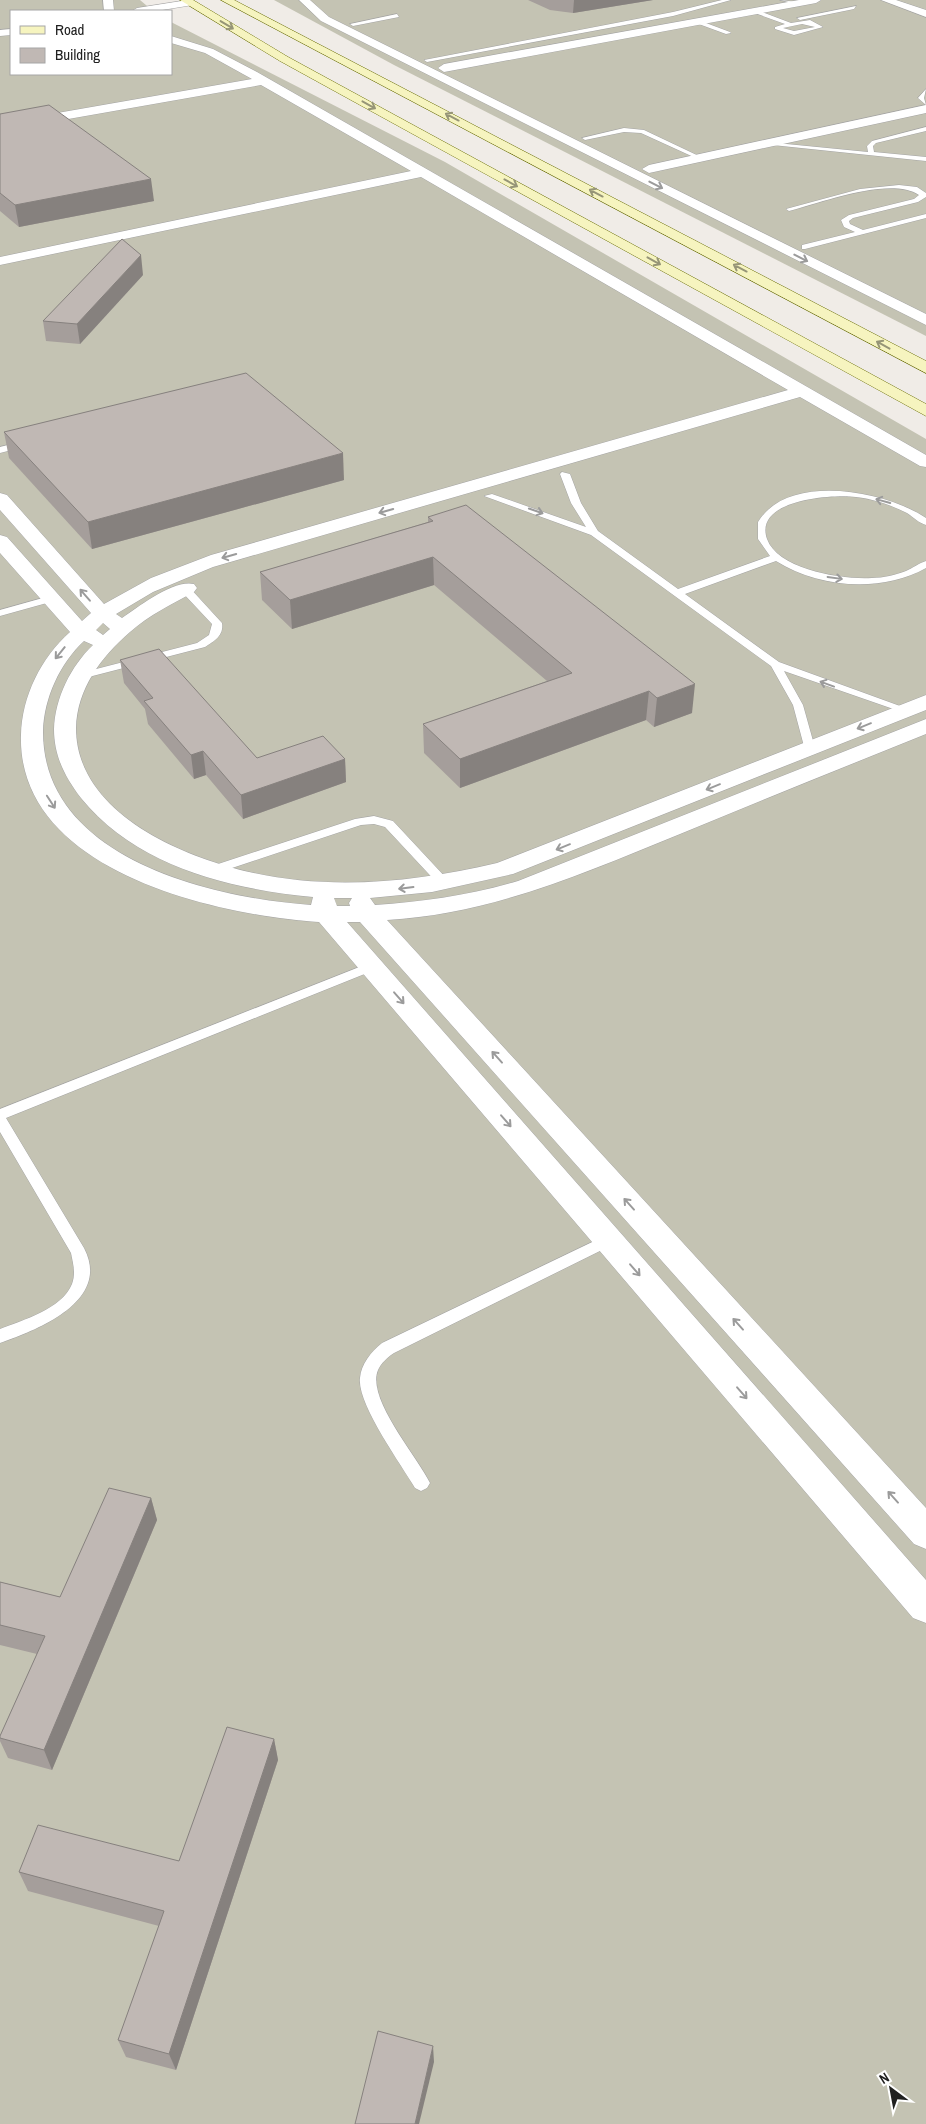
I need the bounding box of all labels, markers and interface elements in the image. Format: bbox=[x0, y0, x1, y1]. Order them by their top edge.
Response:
legend bbox=[10, 10, 172, 75]
text: Road bbox=[55, 19, 84, 40]
one-way arrow bbox=[220, 21, 234, 31]
text: Building bbox=[55, 44, 100, 65]
one-way arrow bbox=[361, 100, 376, 110]
one-way arrow bbox=[445, 112, 460, 121]
one-way arrow bbox=[503, 179, 518, 188]
one-way arrow bbox=[648, 181, 663, 190]
one-way arrow bbox=[589, 188, 604, 197]
one-way arrow bbox=[793, 254, 808, 263]
one-way arrow bbox=[646, 256, 661, 266]
one-way arrow bbox=[733, 263, 748, 272]
one-way arrow bbox=[876, 340, 891, 350]
one-way arrow bbox=[875, 495, 891, 505]
one-way arrow bbox=[378, 507, 394, 517]
one-way arrow bbox=[527, 507, 543, 516]
one-way arrow bbox=[222, 552, 238, 562]
one-way arrow bbox=[827, 573, 843, 583]
one-way arrow bbox=[80, 589, 91, 602]
one-way arrow bbox=[55, 646, 66, 659]
one-way arrow bbox=[819, 679, 835, 688]
one-way arrow bbox=[857, 723, 872, 732]
one-way arrow bbox=[706, 783, 721, 792]
one-way arrow bbox=[46, 794, 56, 808]
one-way arrow bbox=[555, 843, 571, 852]
one-way arrow bbox=[398, 883, 414, 893]
one-way arrow bbox=[394, 992, 405, 1005]
one-way arrow bbox=[491, 1050, 502, 1063]
one-way arrow bbox=[500, 1114, 512, 1127]
one-way arrow bbox=[623, 1197, 635, 1210]
one-way arrow bbox=[630, 1263, 641, 1276]
one-way arrow bbox=[732, 1318, 744, 1331]
one-way arrow bbox=[736, 1386, 747, 1399]
one-way arrow bbox=[887, 1490, 899, 1503]
north arrow bbox=[866, 2064, 916, 2114]
text: N bbox=[876, 2068, 892, 2088]

